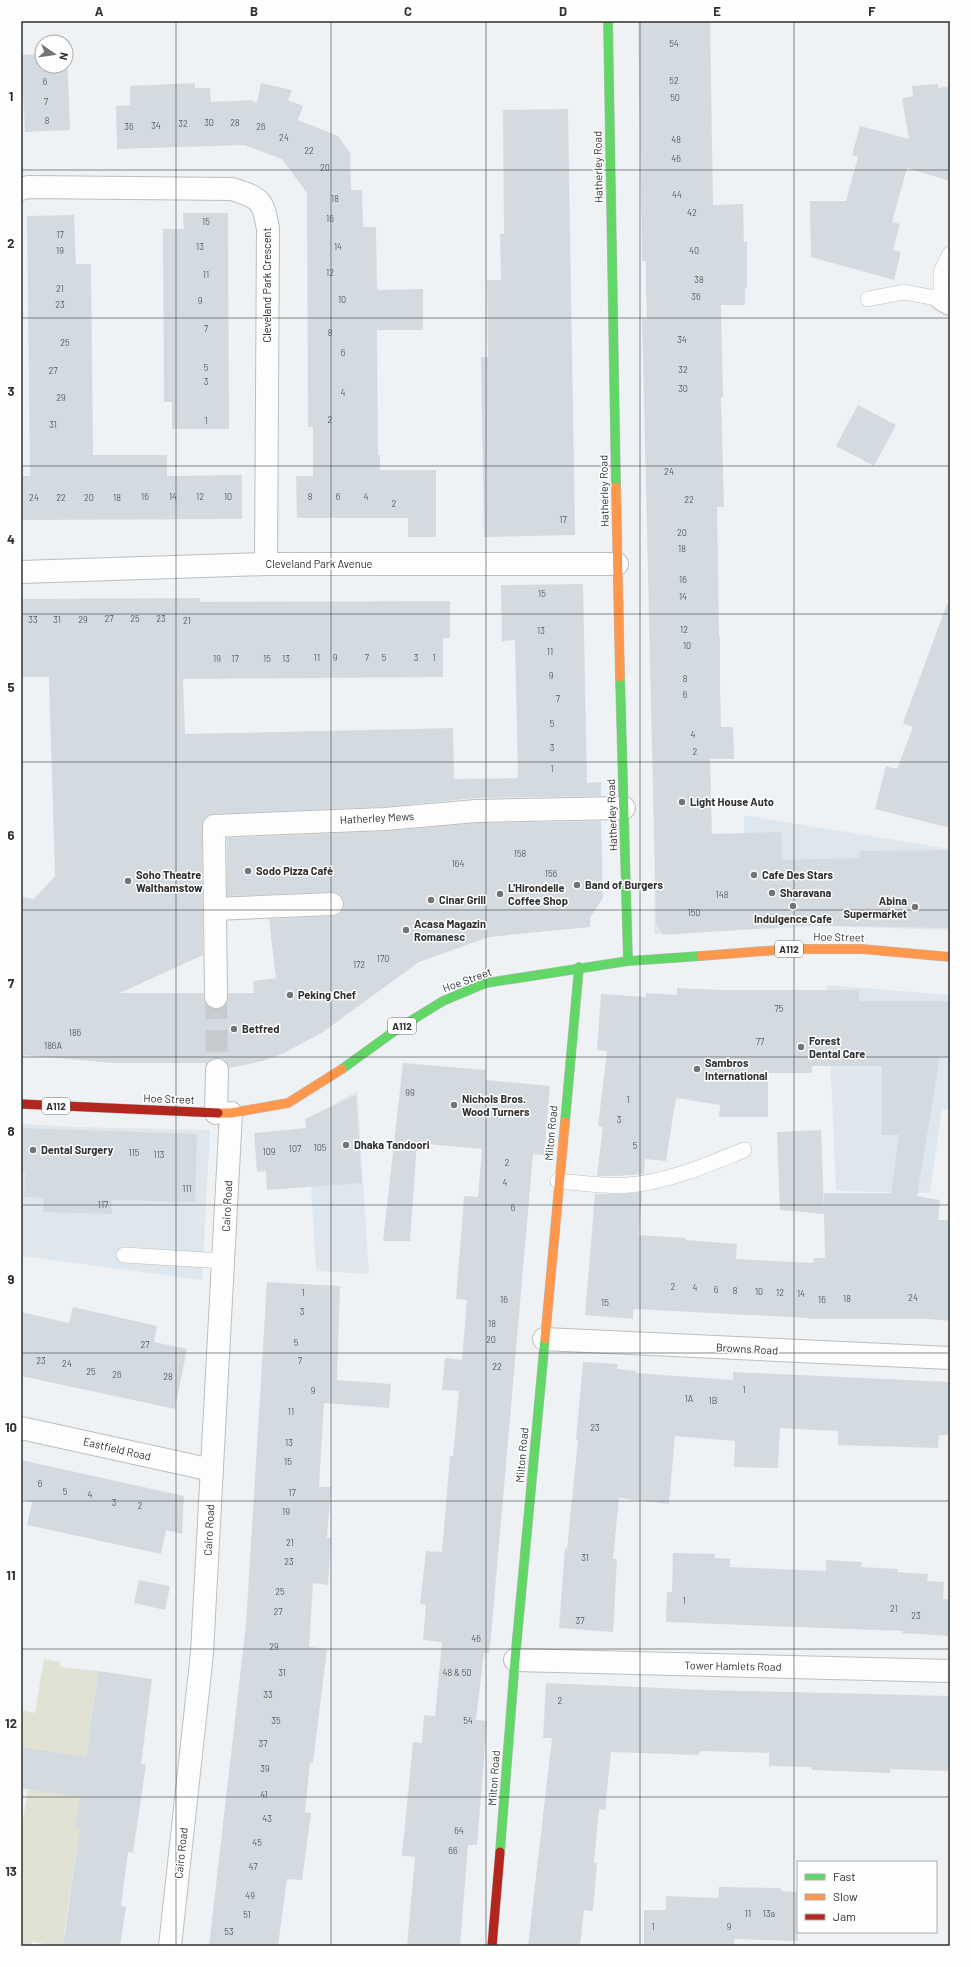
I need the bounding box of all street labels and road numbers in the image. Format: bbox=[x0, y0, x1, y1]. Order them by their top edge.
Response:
street label: Hatherley Road bbox=[590, 131, 605, 203]
street label: Cleveland Park Crescent bbox=[260, 227, 273, 343]
street label: Hatherley Road bbox=[596, 455, 611, 527]
street label: Cleveland Park Avenue bbox=[266, 557, 373, 570]
street label: Hatherley Road bbox=[604, 779, 619, 851]
street label: Hatherley Mews bbox=[339, 809, 415, 826]
street label: Hoe Street bbox=[813, 930, 865, 943]
road number: A112 bbox=[775, 941, 803, 957]
street label: Hoe Street bbox=[441, 965, 493, 994]
road number: A112 bbox=[388, 1018, 416, 1034]
street label: Hoe Street bbox=[143, 1091, 195, 1106]
road number: A112 bbox=[42, 1098, 70, 1114]
street label: Milton Road bbox=[542, 1105, 559, 1161]
street label: Cairo Road bbox=[219, 1180, 234, 1232]
street label: Browns Road bbox=[716, 1340, 778, 1357]
street label: Milton Road bbox=[513, 1427, 530, 1483]
street label: Eastfield Road bbox=[82, 1434, 152, 1463]
street label: Cairo Road bbox=[201, 1504, 216, 1556]
street label: Tower Hamlets Road bbox=[684, 1658, 782, 1673]
street label: Milton Road bbox=[485, 1750, 502, 1806]
street label: Cairo Road bbox=[171, 1827, 190, 1879]

